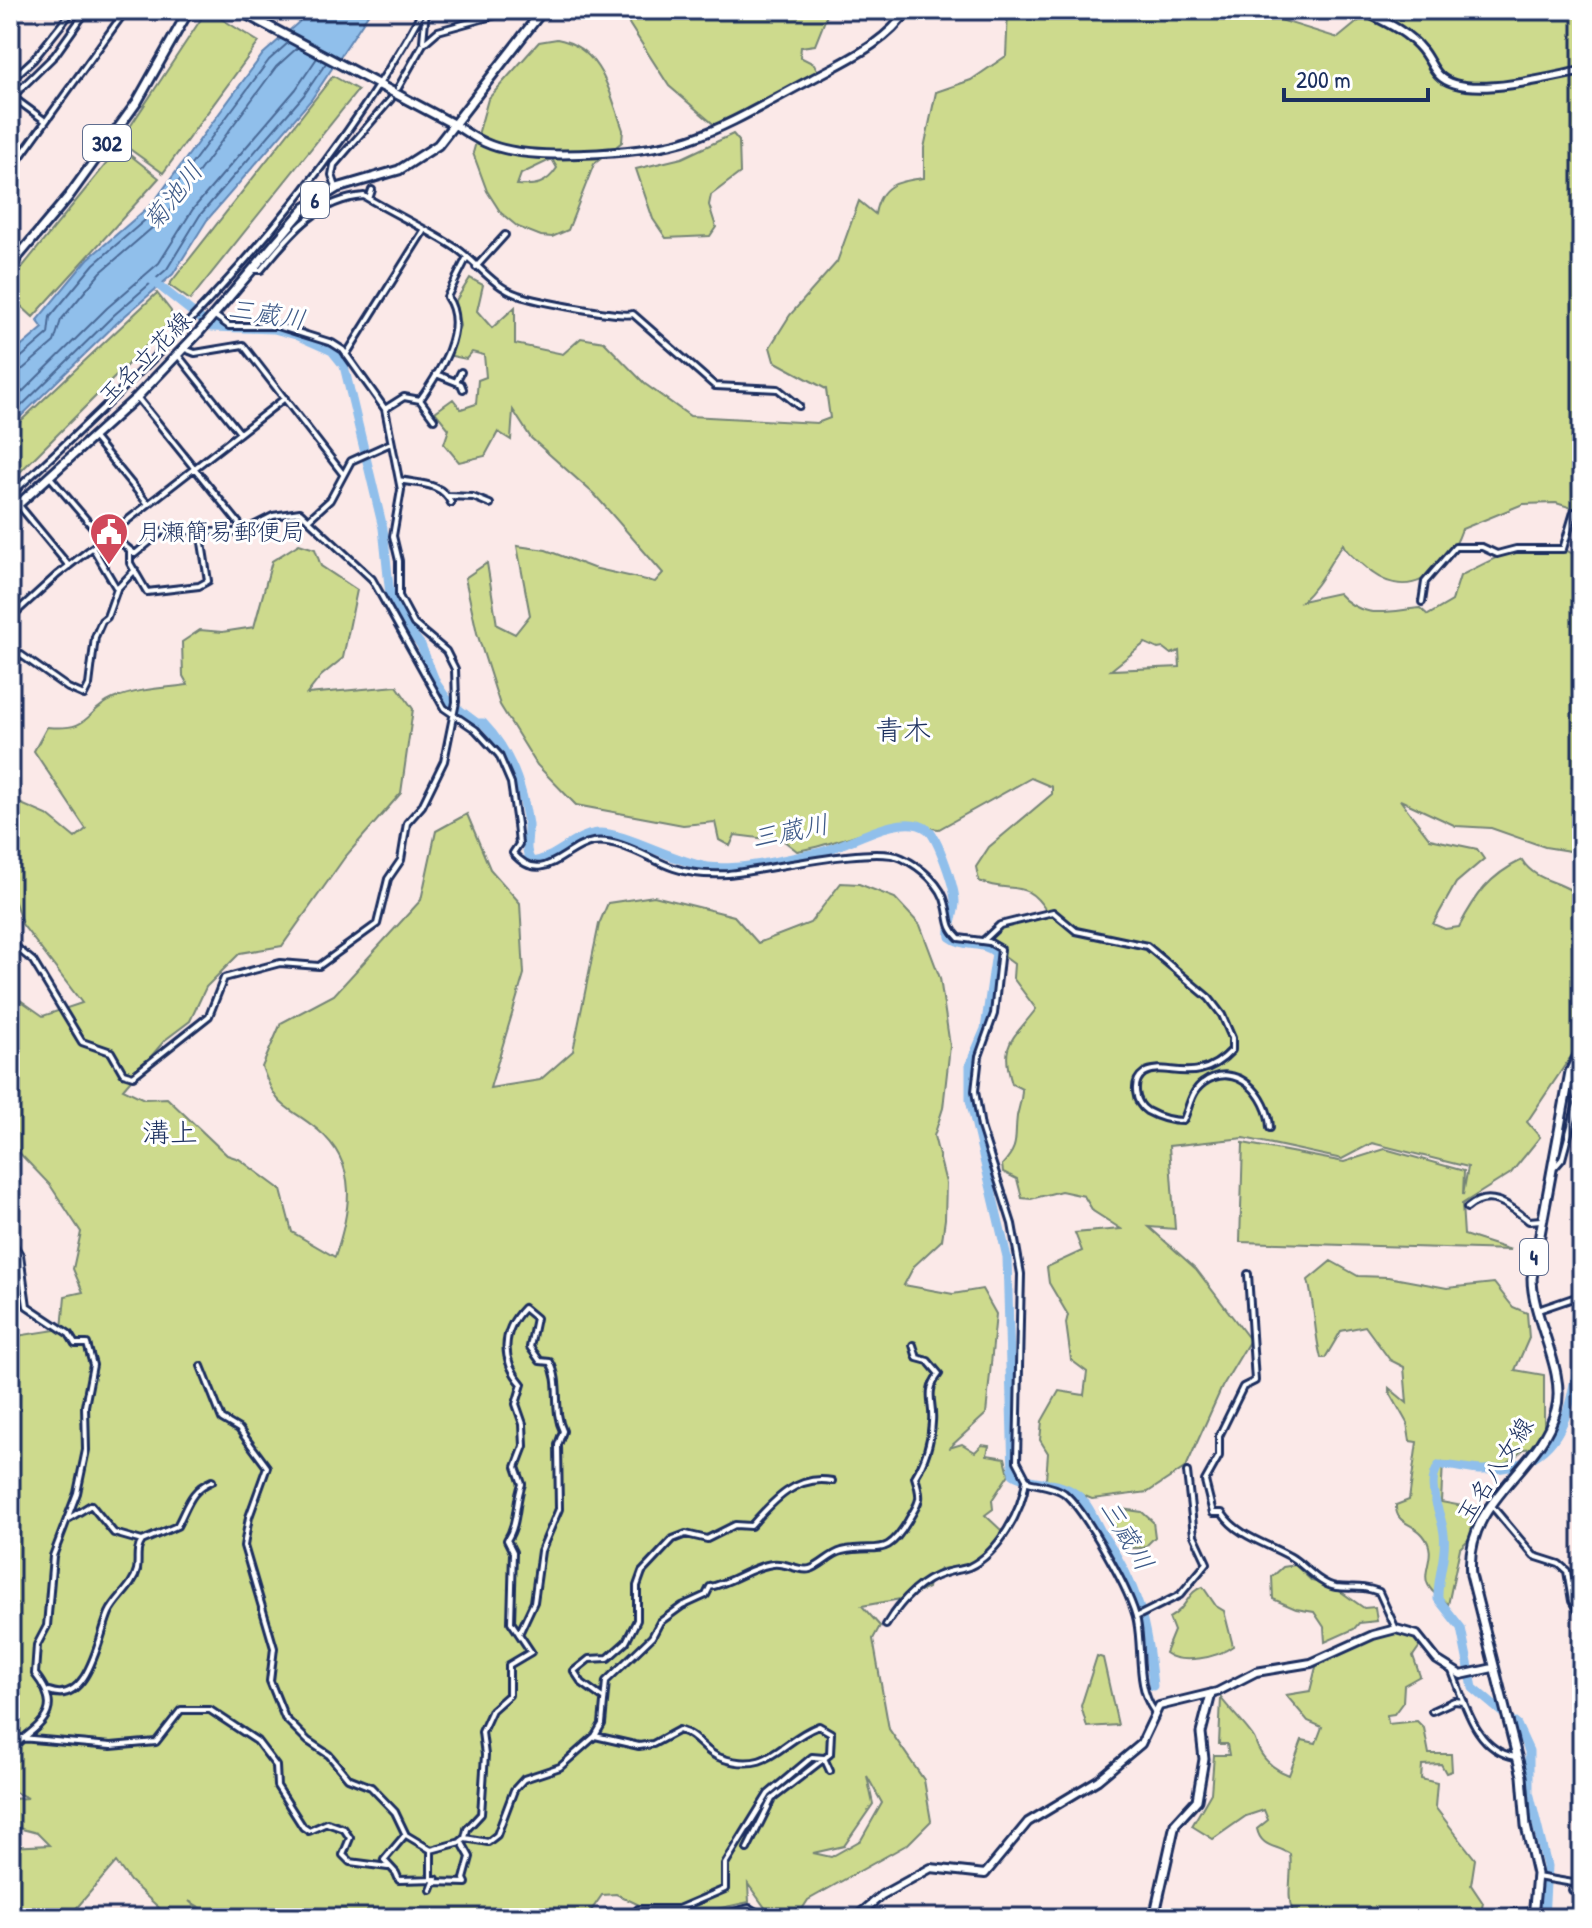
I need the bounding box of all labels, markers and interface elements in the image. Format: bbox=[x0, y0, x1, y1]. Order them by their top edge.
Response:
scale bar bbox=[1284, 52, 1428, 102]
text: 200 m bbox=[1296, 63, 1351, 95]
road number: 302 bbox=[83, 125, 131, 161]
water label: 菊池川 bbox=[135, 154, 210, 237]
road number: 6 bbox=[301, 182, 329, 218]
water label: 三蔵川 bbox=[226, 290, 308, 337]
street label: 玉名立花線 bbox=[91, 304, 198, 411]
public building icon: 月瀬簡易郵便局 bbox=[88, 511, 130, 566]
place label: 月瀬簡易郵便局 bbox=[137, 515, 305, 547]
district label: 青木 bbox=[875, 711, 931, 749]
water label: 三蔵川 bbox=[748, 806, 832, 855]
district label: 溝上 bbox=[142, 1113, 198, 1151]
road number: 4 bbox=[1520, 1239, 1548, 1275]
street label: 玉名八女線 bbox=[1448, 1410, 1540, 1528]
water label: 三蔵川 bbox=[1092, 1492, 1163, 1577]

